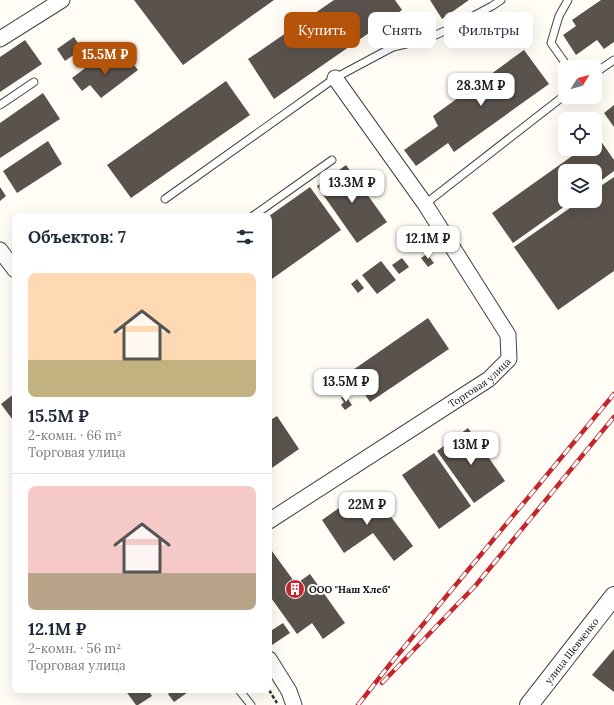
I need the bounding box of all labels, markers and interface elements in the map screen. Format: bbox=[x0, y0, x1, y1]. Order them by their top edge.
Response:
chip: Купить bbox=[284, 12, 360, 48]
chip: Снять bbox=[368, 12, 436, 48]
chip: Фильтры bbox=[444, 12, 533, 48]
pin: 15.5M ₽ bbox=[68, 42, 142, 76]
text: 15.5M ₽ bbox=[82, 46, 128, 63]
north arrow bbox=[558, 60, 602, 104]
map controls bbox=[558, 60, 602, 208]
pin: 28.3M ₽ bbox=[444, 73, 518, 107]
text: 28.3M ₽ bbox=[457, 77, 505, 94]
button: locate bbox=[558, 112, 602, 156]
button: layers bbox=[558, 164, 602, 208]
pin: 13.3M ₽ bbox=[315, 170, 389, 204]
text: 13.3M ₽ bbox=[329, 174, 375, 191]
text: Объектов: 7 bbox=[28, 226, 126, 248]
icon: filters bbox=[234, 226, 256, 248]
pin: 12.1M ₽ bbox=[391, 226, 465, 260]
text: 12.1M ₽ bbox=[406, 230, 450, 247]
icon: home bbox=[106, 299, 178, 371]
street label: Торговая улица bbox=[446, 355, 513, 410]
pin: 13.5M ₽ bbox=[309, 369, 383, 403]
text: 13.5M ₽ bbox=[323, 373, 369, 390]
text: 15.5M ₽ bbox=[28, 405, 89, 427]
text: 2-комн. · 66 m² bbox=[28, 427, 122, 444]
pin: 13M ₽ bbox=[443, 432, 499, 466]
text: 13M ₽ bbox=[453, 436, 489, 453]
text: Торговая улица bbox=[28, 444, 126, 461]
pin: 22M ₽ bbox=[339, 492, 395, 526]
text: 22M ₽ bbox=[348, 496, 386, 513]
icon: home bbox=[106, 512, 178, 584]
building icon: ООО "Наш Хлеб" bbox=[284, 578, 306, 600]
place label: ООО "Наш Хлеб" bbox=[309, 583, 391, 596]
street label: улица Шевченко bbox=[542, 615, 601, 686]
text: 12.1M ₽ bbox=[28, 618, 86, 640]
text: 2-комн. · 56 m² bbox=[28, 640, 121, 657]
text: Торговая улица bbox=[28, 657, 126, 674]

